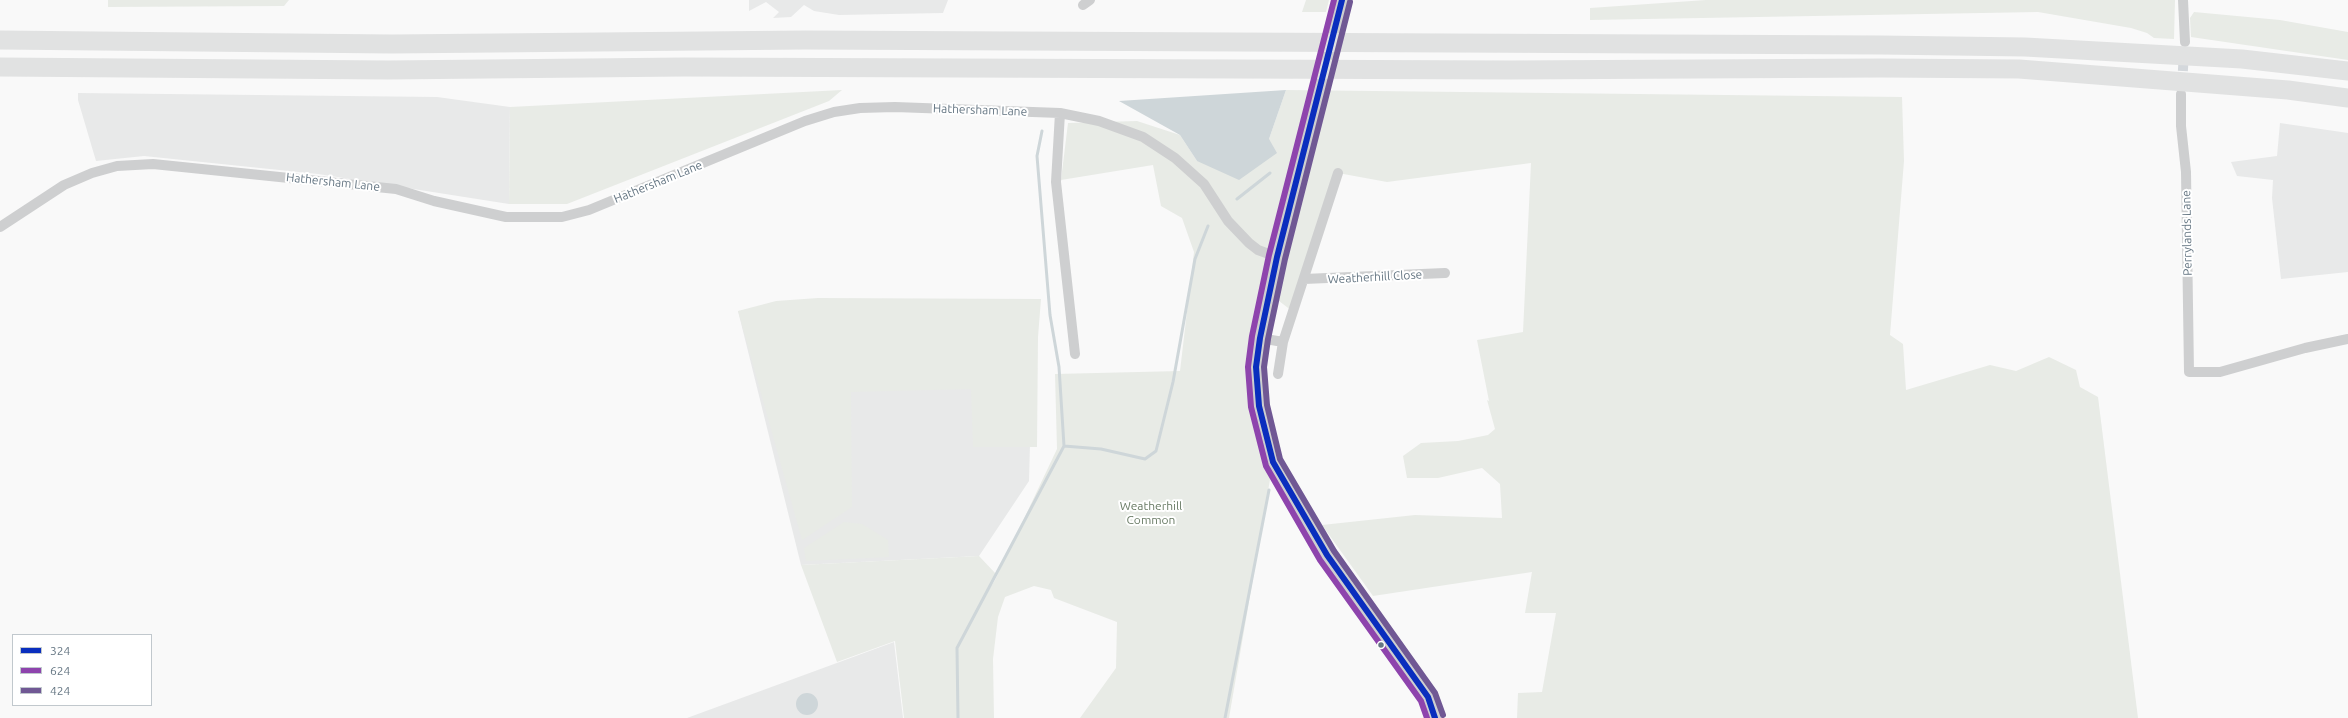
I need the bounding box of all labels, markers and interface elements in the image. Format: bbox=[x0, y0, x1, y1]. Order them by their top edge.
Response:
street label: Hathersham Lane bbox=[933, 101, 1027, 119]
street label: Hathersham Lane bbox=[612, 158, 704, 206]
street label: Hathersham Lane bbox=[285, 170, 381, 194]
street label: Perrylands Lane bbox=[2179, 190, 2195, 276]
street label: Weatherhill Close bbox=[1327, 267, 1423, 287]
park label: Weatherhill Common bbox=[1120, 499, 1182, 527]
legend bbox=[12, 634, 152, 706]
unlabelled marker bbox=[1376, 640, 1386, 650]
text: 324 bbox=[50, 644, 70, 657]
text: 624 bbox=[50, 664, 70, 677]
text: 424 bbox=[50, 684, 70, 697]

